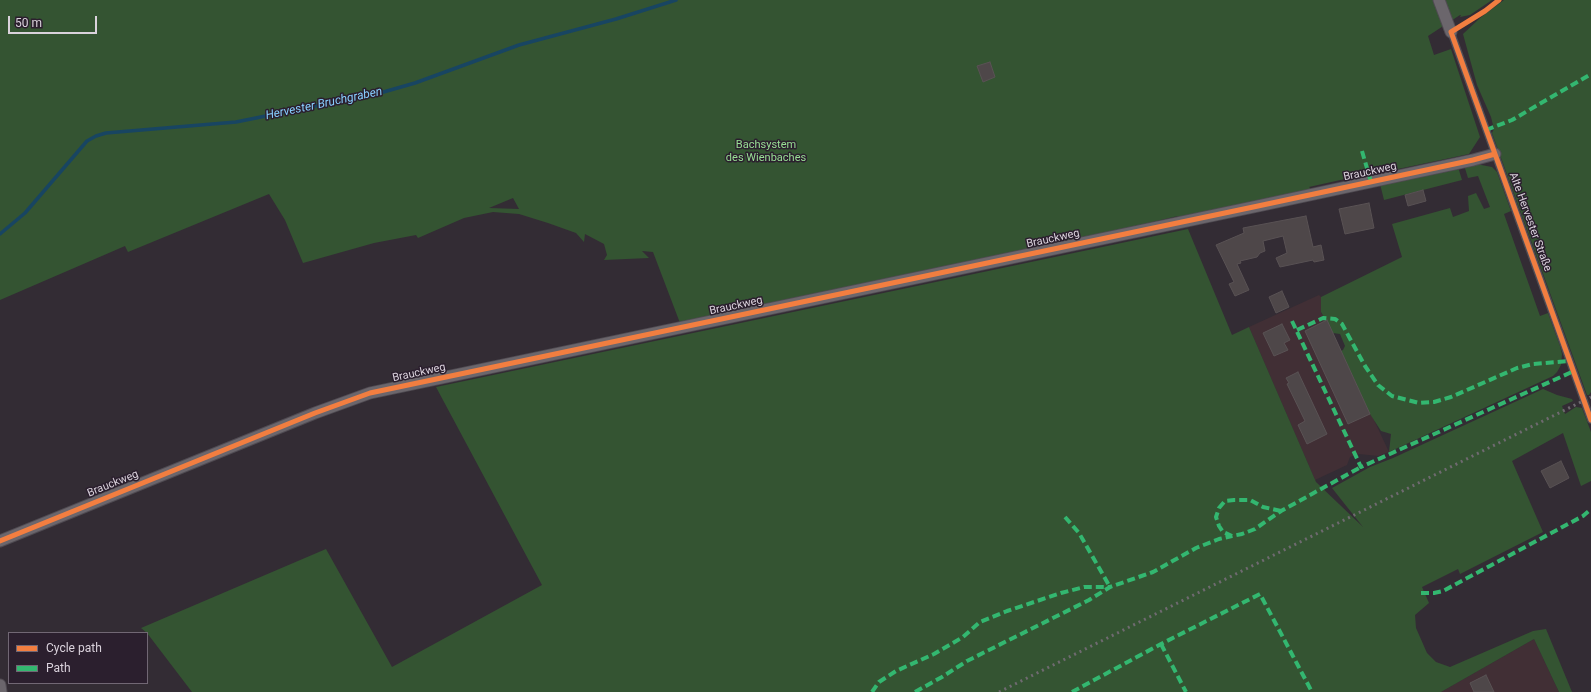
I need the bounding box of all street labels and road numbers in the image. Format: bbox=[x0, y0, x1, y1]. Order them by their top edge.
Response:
street label: Brauckweg bbox=[1342, 160, 1398, 184]
street label: Alte Hervester Straße bbox=[1506, 171, 1554, 273]
street label: Brauckweg bbox=[1025, 227, 1081, 251]
street label: Brauckweg bbox=[708, 294, 764, 318]
street label: Brauckweg bbox=[391, 361, 447, 385]
street label: Brauckweg bbox=[85, 468, 141, 500]

